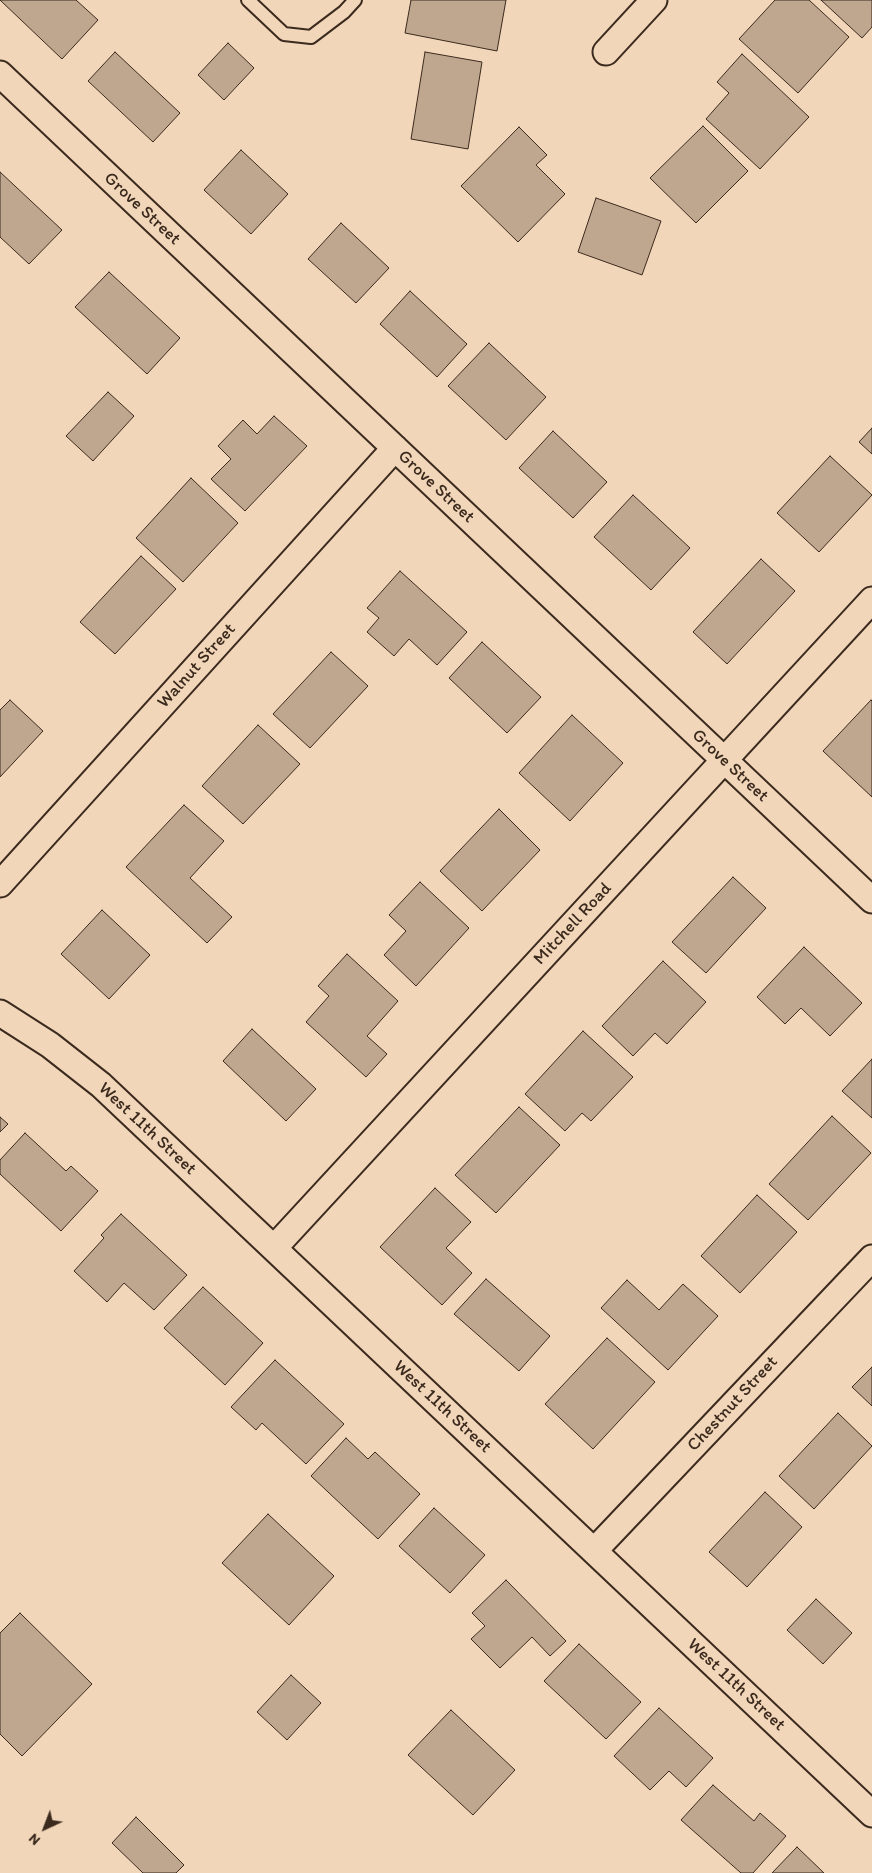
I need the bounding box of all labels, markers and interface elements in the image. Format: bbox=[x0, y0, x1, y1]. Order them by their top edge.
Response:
street label: Grove Street bbox=[99, 168, 185, 250]
street label: Grove Street bbox=[393, 446, 479, 528]
street label: Walnut Street bbox=[153, 619, 241, 713]
street label: Grove Street bbox=[687, 725, 773, 807]
street label: Mitchell Road bbox=[529, 878, 617, 970]
street label: West 11th Street bbox=[93, 1078, 201, 1180]
street label: Chestnut Street bbox=[683, 1352, 783, 1456]
street label: West 11th Street bbox=[388, 1356, 496, 1458]
street label: West 11th Street bbox=[682, 1634, 790, 1736]
north arrow bbox=[20, 1803, 70, 1853]
text: N bbox=[25, 1830, 44, 1849]

